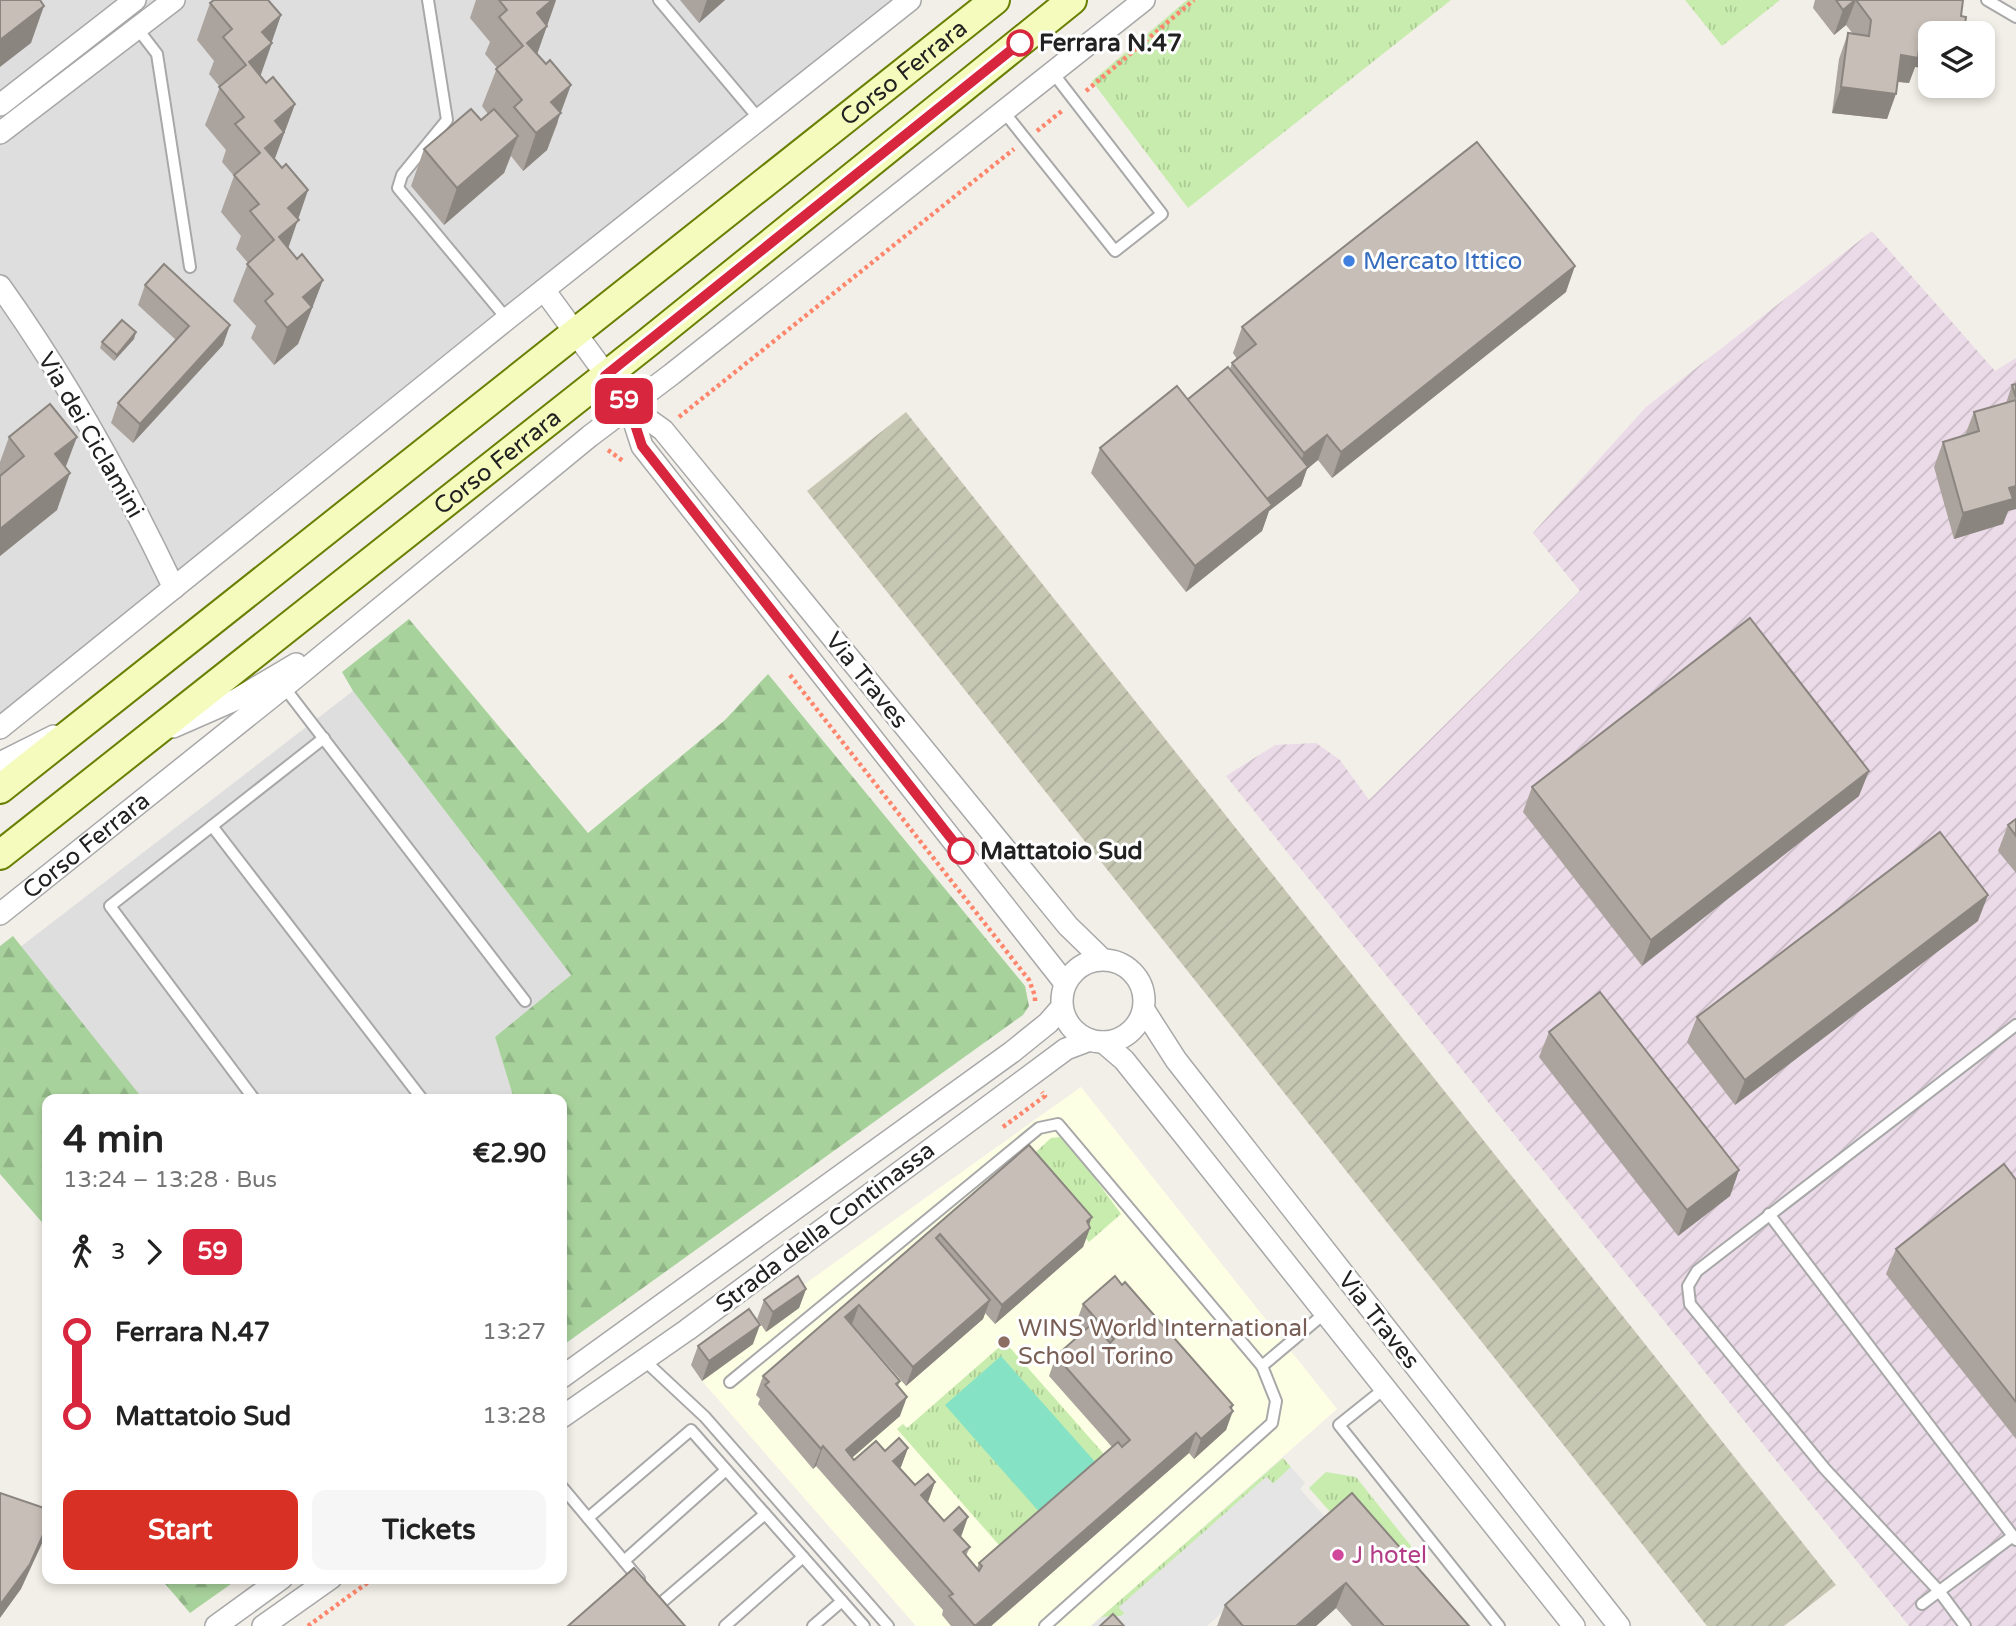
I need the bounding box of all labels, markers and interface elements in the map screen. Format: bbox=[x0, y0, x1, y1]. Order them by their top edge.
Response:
street label: Corso Ferrara bbox=[834, 14, 973, 132]
map controls bbox=[1918, 21, 1995, 98]
button: layers bbox=[1918, 21, 1995, 98]
place label: Ferrara N.47 bbox=[1039, 29, 1182, 58]
marker: Ferrara N.47 bbox=[1007, 30, 1033, 56]
place label: Mercato Ittico bbox=[1363, 247, 1522, 276]
marker: Mercato Ittico bbox=[1341, 253, 1357, 269]
street label: Via dei Ciclamini bbox=[31, 347, 150, 523]
line badge: 59 bbox=[592, 378, 656, 424]
text: 59 bbox=[609, 386, 639, 415]
street label: Corso Ferrara bbox=[428, 403, 567, 521]
street label: Via Traves bbox=[819, 626, 914, 734]
street label: Corso Ferrara bbox=[17, 786, 156, 905]
place label: Mattatoio Sud bbox=[980, 837, 1143, 866]
marker: Mattatoio Sud bbox=[948, 838, 974, 864]
text: 4 min bbox=[63, 1117, 164, 1163]
street label: Strada della Continassa bbox=[710, 1136, 940, 1319]
text: €2.90 bbox=[473, 1138, 546, 1169]
text: 13:24 – 13:28 · Bus bbox=[63, 1166, 277, 1194]
icon: walk bbox=[63, 1233, 101, 1271]
icon: forward bbox=[135, 1233, 173, 1271]
text: 59 bbox=[197, 1237, 228, 1266]
text: 3 bbox=[111, 1238, 125, 1266]
street label: Via Traves bbox=[1332, 1266, 1426, 1375]
place label: WINS World International School Torino bbox=[1018, 1314, 1308, 1371]
text: Ferrara N.47 bbox=[115, 1317, 270, 1348]
text: 13:27 bbox=[482, 1318, 546, 1346]
marker: WINS World International School Torino bbox=[996, 1334, 1012, 1350]
text: Mattatoio Sud bbox=[115, 1401, 291, 1432]
text: 13:28 bbox=[482, 1402, 546, 1430]
button: Start bbox=[63, 1490, 298, 1570]
button: Tickets bbox=[312, 1490, 546, 1570]
place label: J hotel bbox=[1352, 1541, 1427, 1570]
marker: J hotel bbox=[1330, 1547, 1346, 1563]

